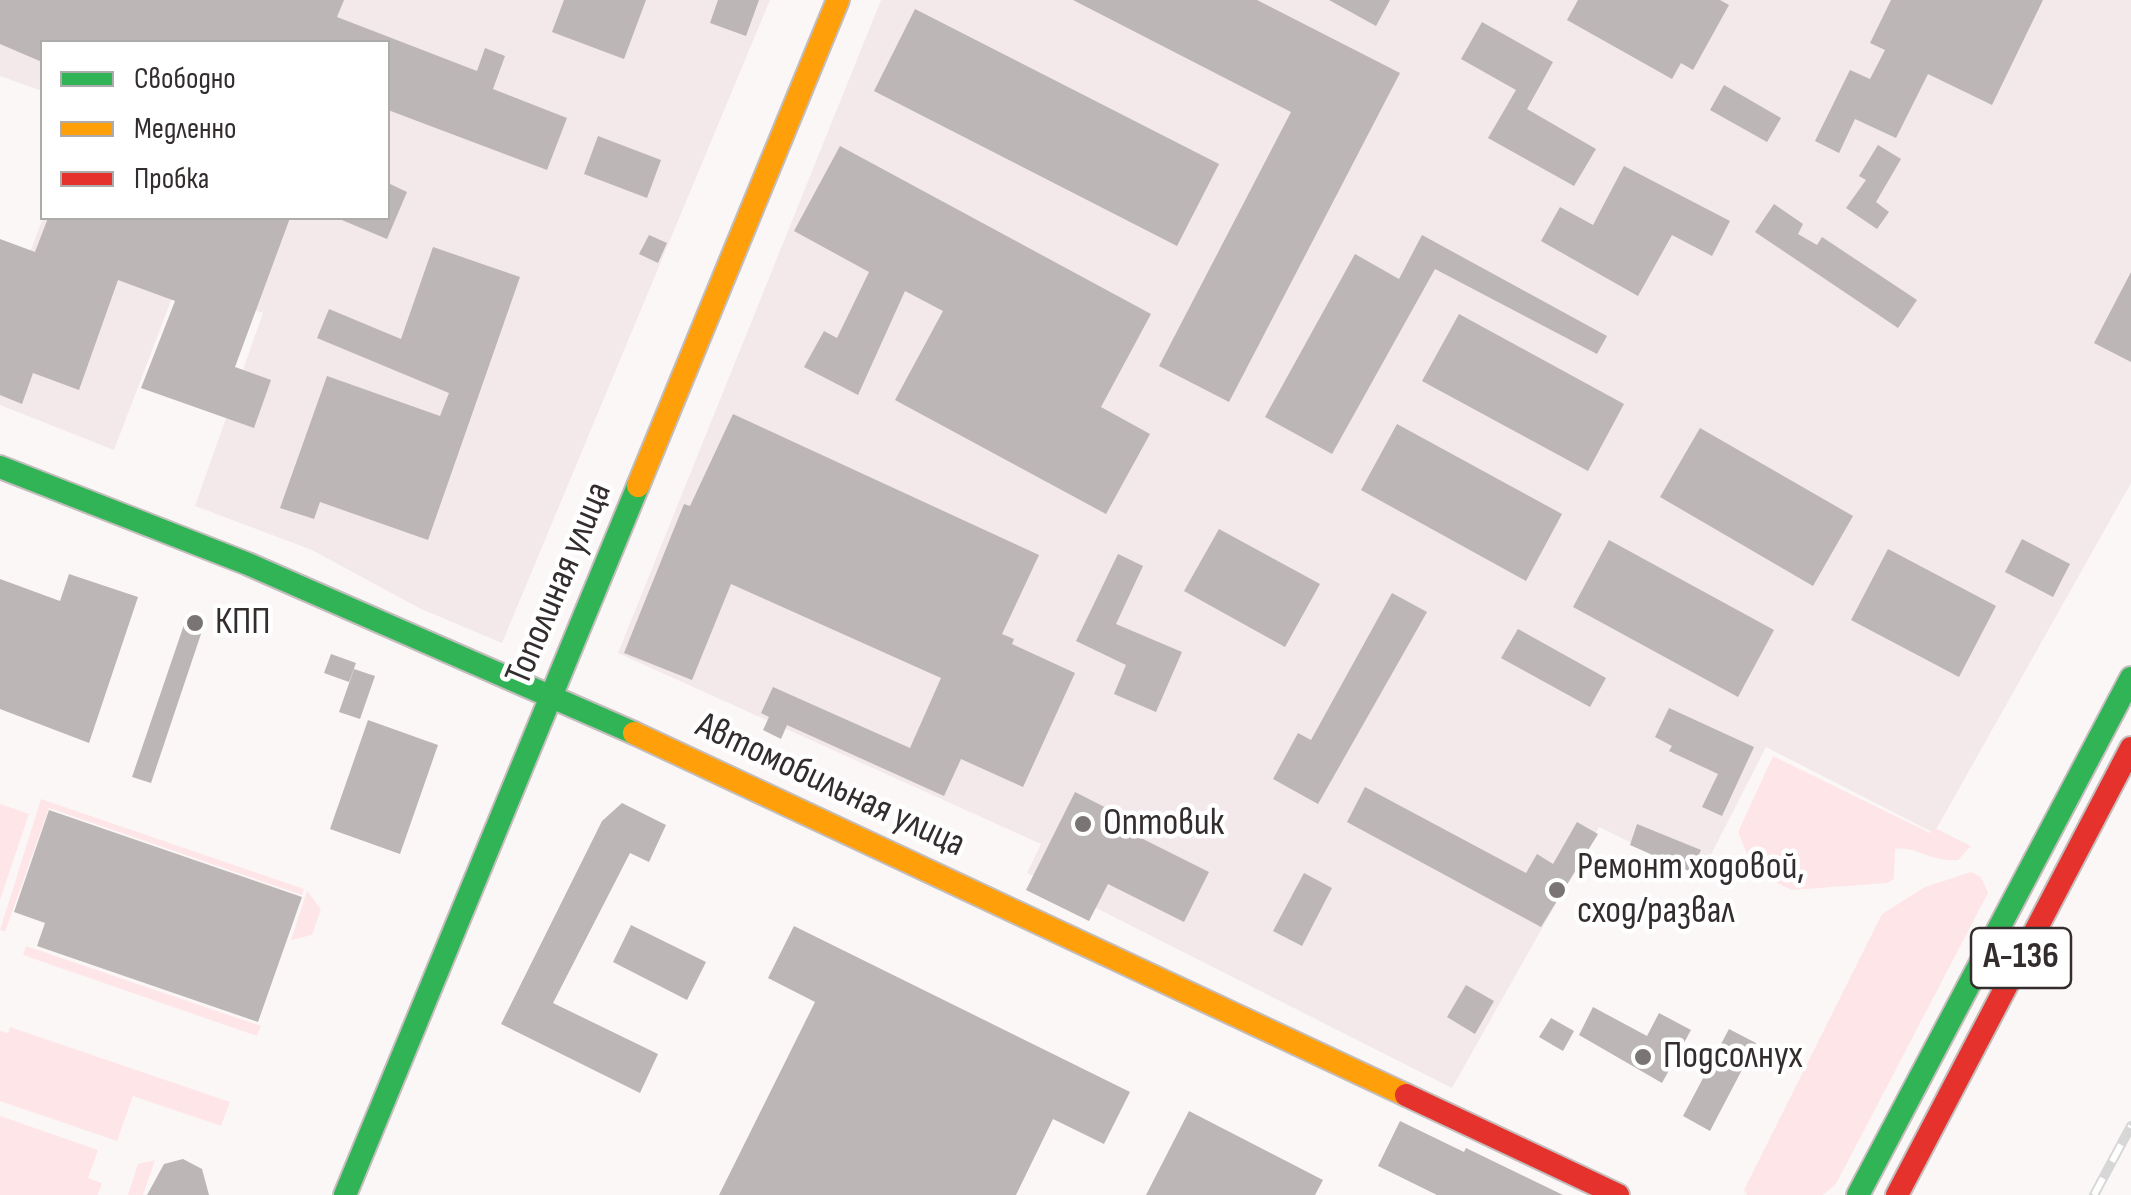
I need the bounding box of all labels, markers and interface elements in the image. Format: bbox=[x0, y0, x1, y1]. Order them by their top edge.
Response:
legend bbox=[40, 40, 390, 220]
text: Свободно bbox=[134, 61, 236, 97]
text: Медленно bbox=[134, 111, 236, 147]
text: Пробка bbox=[134, 161, 209, 197]
street label: Тополиная улица bbox=[497, 476, 623, 692]
place label: КПП bbox=[215, 600, 271, 646]
marker: КПП bbox=[184, 612, 206, 634]
street label: Автомобильная улица bbox=[688, 704, 972, 868]
place label: Оптовик bbox=[1103, 801, 1224, 847]
marker: Оптовик bbox=[1072, 813, 1094, 835]
place label: Ремонт ходовой, сход/развал bbox=[1577, 845, 1805, 934]
marker: Ремонт ходовой, сход/развал bbox=[1546, 879, 1568, 901]
road number: А-136 bbox=[1971, 928, 2071, 988]
place label: Подсолнух bbox=[1663, 1034, 1803, 1080]
marker: Подсолнух bbox=[1632, 1046, 1654, 1068]

